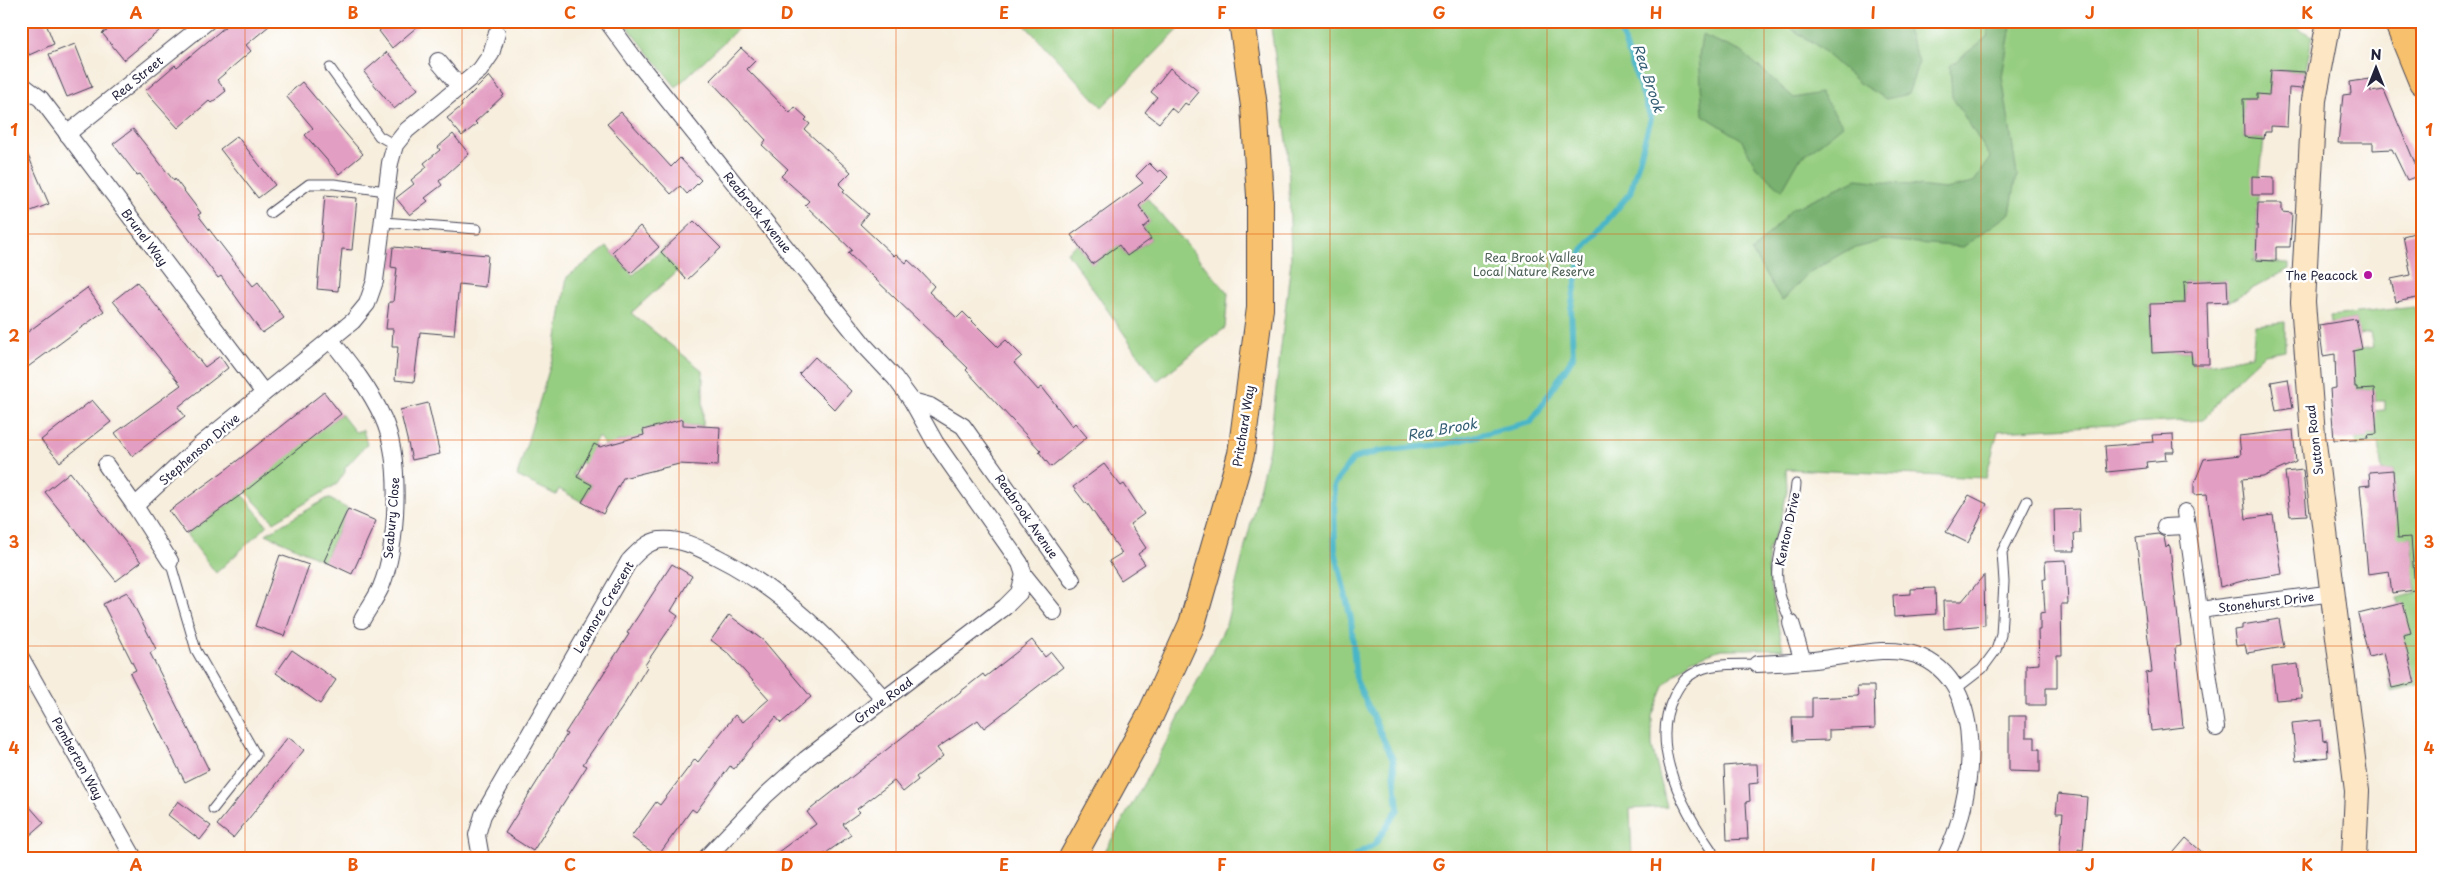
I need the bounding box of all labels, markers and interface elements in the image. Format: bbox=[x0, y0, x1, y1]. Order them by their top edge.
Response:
text: A bbox=[130, 0, 143, 24]
text: B bbox=[348, 0, 359, 24]
text: C bbox=[564, 0, 576, 24]
text: D bbox=[781, 0, 793, 24]
text: E bbox=[999, 0, 1009, 24]
text: F bbox=[1217, 0, 1227, 24]
text: G bbox=[1432, 0, 1446, 24]
text: H bbox=[1650, 0, 1662, 24]
text: I bbox=[1870, 0, 1876, 24]
text: J bbox=[2085, 0, 2095, 24]
text: K bbox=[2301, 0, 2313, 24]
water label: Rea Brook bbox=[1628, 41, 1670, 116]
north arrow bbox=[2350, 42, 2400, 92]
text: N bbox=[2370, 44, 2382, 65]
street label: Rea Street bbox=[107, 52, 167, 104]
text: 1 bbox=[10, 117, 18, 141]
text: 1 bbox=[2425, 117, 2433, 141]
street label: Reabrook Avenue bbox=[720, 168, 797, 257]
street label: Brunel Way bbox=[117, 205, 173, 269]
park label: Rea Brook Valley Local Nature Reserve bbox=[1473, 248, 1595, 280]
place label: The Peacock bbox=[2285, 266, 2358, 284]
marker: The Peacock bbox=[2362, 269, 2374, 281]
text: 2 bbox=[8, 323, 20, 347]
text: 2 bbox=[2423, 323, 2435, 347]
street label: Pritchard Way bbox=[1228, 384, 1258, 468]
street label: Sutton Road bbox=[2301, 404, 2327, 476]
street label: Stephenson Drive bbox=[155, 409, 243, 489]
water label: Rea Brook bbox=[1405, 412, 1480, 445]
street label: Reabrook Avenue bbox=[991, 470, 1063, 562]
street label: Seabury Close bbox=[378, 476, 404, 560]
street label: Kenton Drive bbox=[1770, 490, 1804, 568]
text: 3 bbox=[9, 529, 19, 553]
text: 3 bbox=[2424, 529, 2434, 553]
street label: Leamore Crescent bbox=[568, 558, 638, 656]
street label: Stonehurst Drive bbox=[2217, 587, 2315, 617]
street label: Grove Road bbox=[850, 673, 916, 727]
street label: Pemberton Way bbox=[48, 713, 108, 803]
text: 4 bbox=[9, 735, 20, 759]
text: 4 bbox=[2424, 735, 2435, 759]
text: A bbox=[130, 852, 143, 876]
text: B bbox=[348, 852, 359, 876]
text: C bbox=[564, 852, 576, 876]
text: D bbox=[781, 852, 793, 876]
text: E bbox=[999, 852, 1009, 876]
text: F bbox=[1217, 852, 1227, 876]
text: G bbox=[1432, 852, 1446, 876]
text: H bbox=[1650, 852, 1662, 876]
text: I bbox=[1870, 852, 1876, 876]
text: J bbox=[2085, 852, 2095, 876]
text: K bbox=[2301, 852, 2313, 876]

